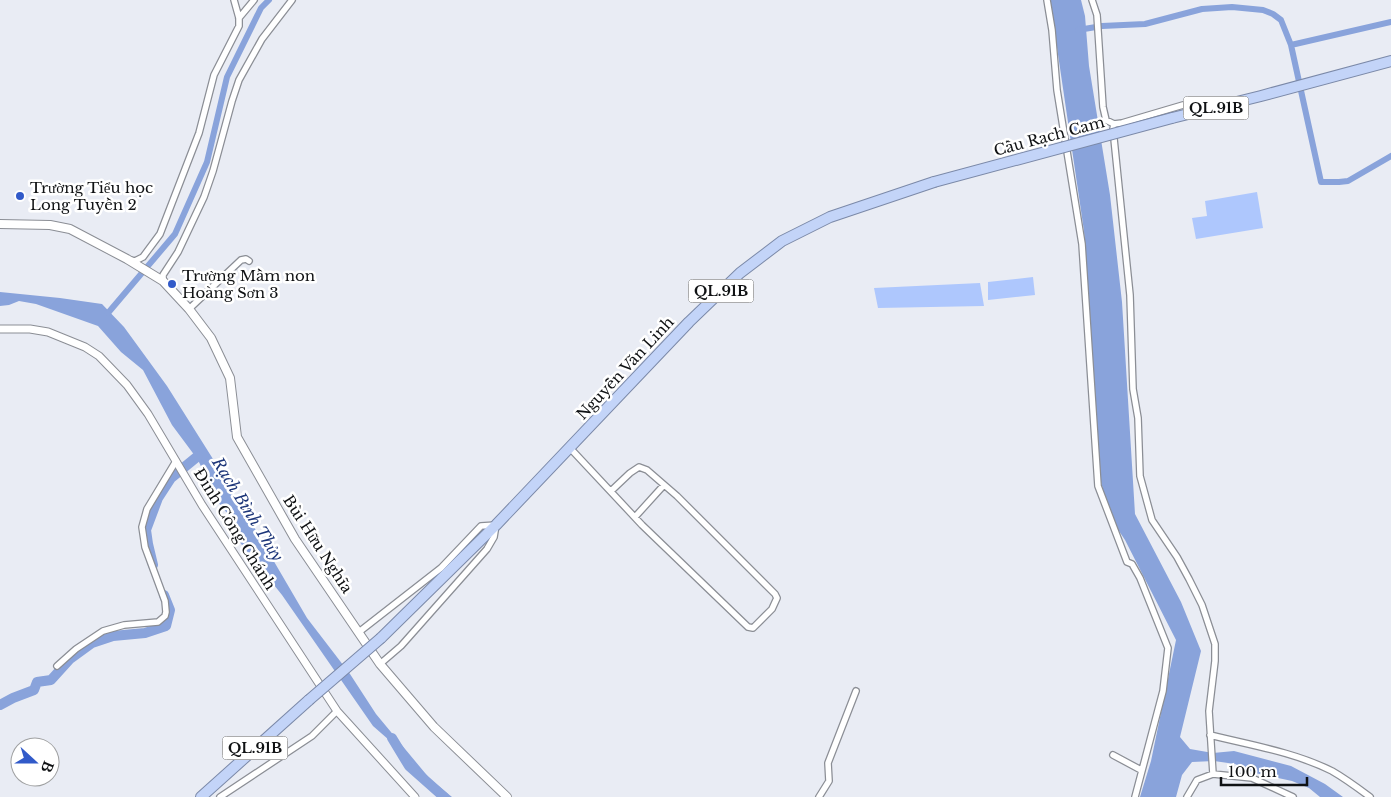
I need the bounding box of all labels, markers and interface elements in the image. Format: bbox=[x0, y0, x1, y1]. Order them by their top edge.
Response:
road number: QL.91B bbox=[1184, 96, 1248, 120]
street label: Cầu Rạch Cam bbox=[992, 112, 1106, 160]
place label: Trường Tiểu học Long Tuyền 2 bbox=[30, 178, 153, 214]
marker: Trường Tiểu học Long Tuyền 2 bbox=[14, 190, 26, 202]
place label: Trường Mầm non Hoàng Sơn 3 bbox=[182, 266, 315, 302]
marker: Trường Mầm non Hoàng Sơn 3 bbox=[166, 278, 178, 290]
road number: QL.91B bbox=[688, 280, 754, 302]
street label: Nguyễn Văn Linh bbox=[572, 312, 678, 424]
water label: Rạch Bình Thủy bbox=[208, 453, 288, 565]
street label: Đinh Công Chánh bbox=[190, 465, 280, 593]
street label: Bùi Hữu Nghĩa bbox=[279, 491, 357, 597]
road number: QL.91B bbox=[222, 736, 288, 760]
north arrow bbox=[10, 737, 60, 787]
scale bar bbox=[1221, 754, 1307, 786]
text: B bbox=[37, 758, 58, 775]
text: 100 m bbox=[1228, 762, 1277, 781]

